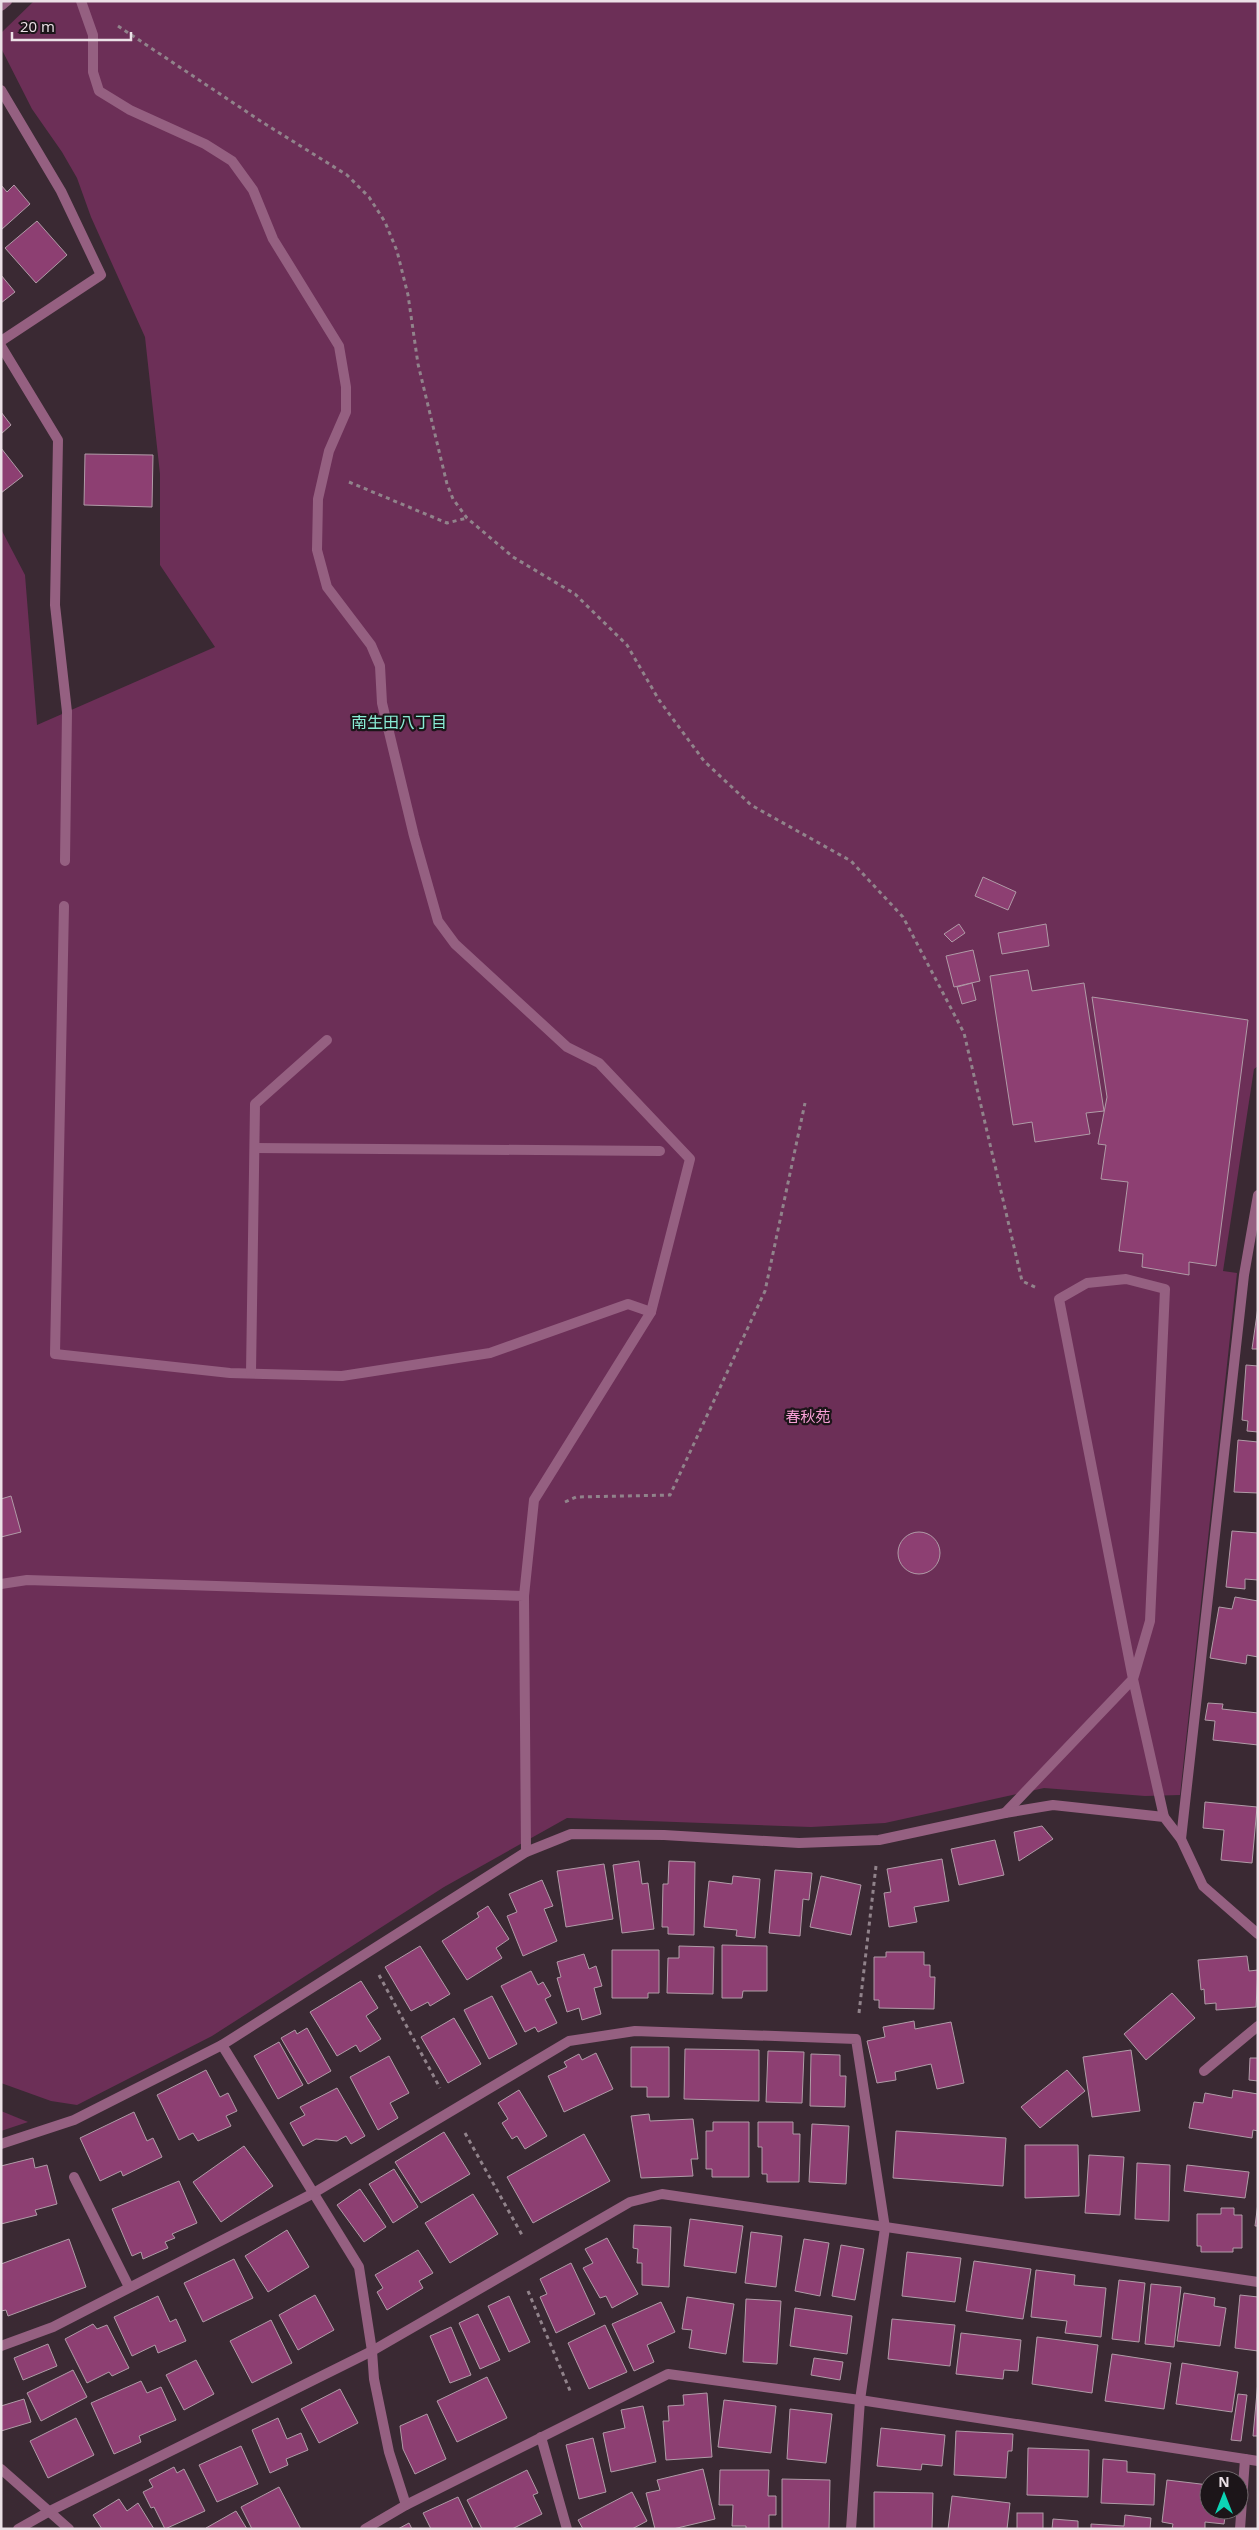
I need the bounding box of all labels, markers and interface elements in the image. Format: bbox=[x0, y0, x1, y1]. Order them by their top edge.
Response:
scale bar bbox=[12, 10, 131, 42]
text: 20 m bbox=[20, 16, 55, 36]
district label: 南生田八丁目 bbox=[351, 711, 447, 733]
park label: 春秋苑 bbox=[785, 1406, 831, 1426]
north arrow bbox=[1199, 2470, 1249, 2520]
text: N bbox=[1218, 2472, 1230, 2491]

